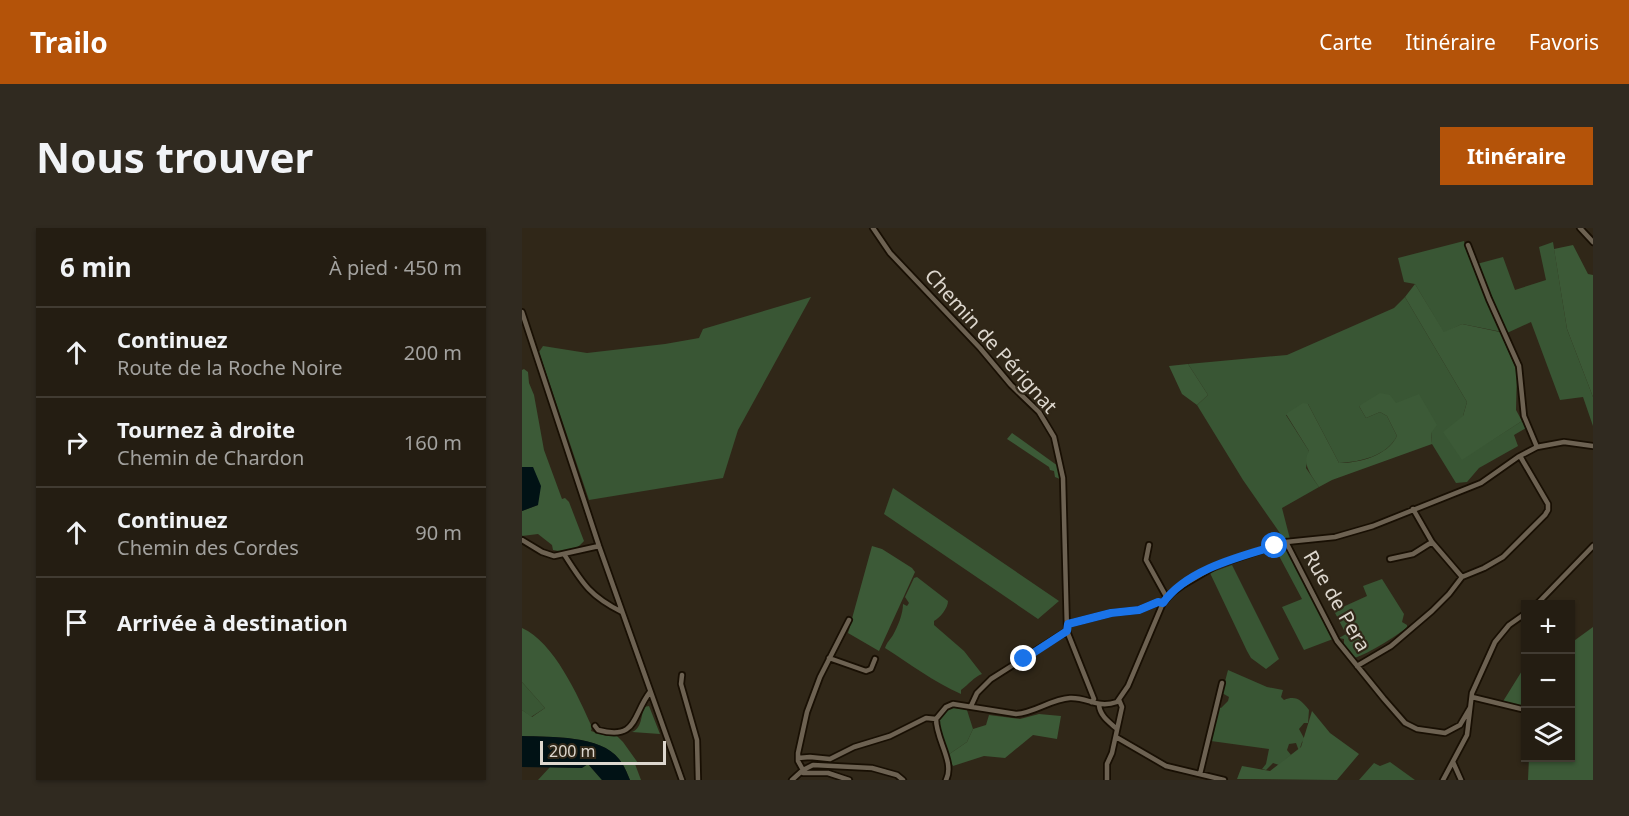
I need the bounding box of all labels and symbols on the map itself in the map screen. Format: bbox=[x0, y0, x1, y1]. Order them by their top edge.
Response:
street label: Chemin de Pérignat bbox=[919, 262, 1064, 419]
route start bbox=[1261, 532, 1287, 558]
street label: Rue de Pera bbox=[1298, 545, 1377, 656]
route end bbox=[1010, 645, 1036, 671]
scale bar bbox=[540, 738, 666, 766]

